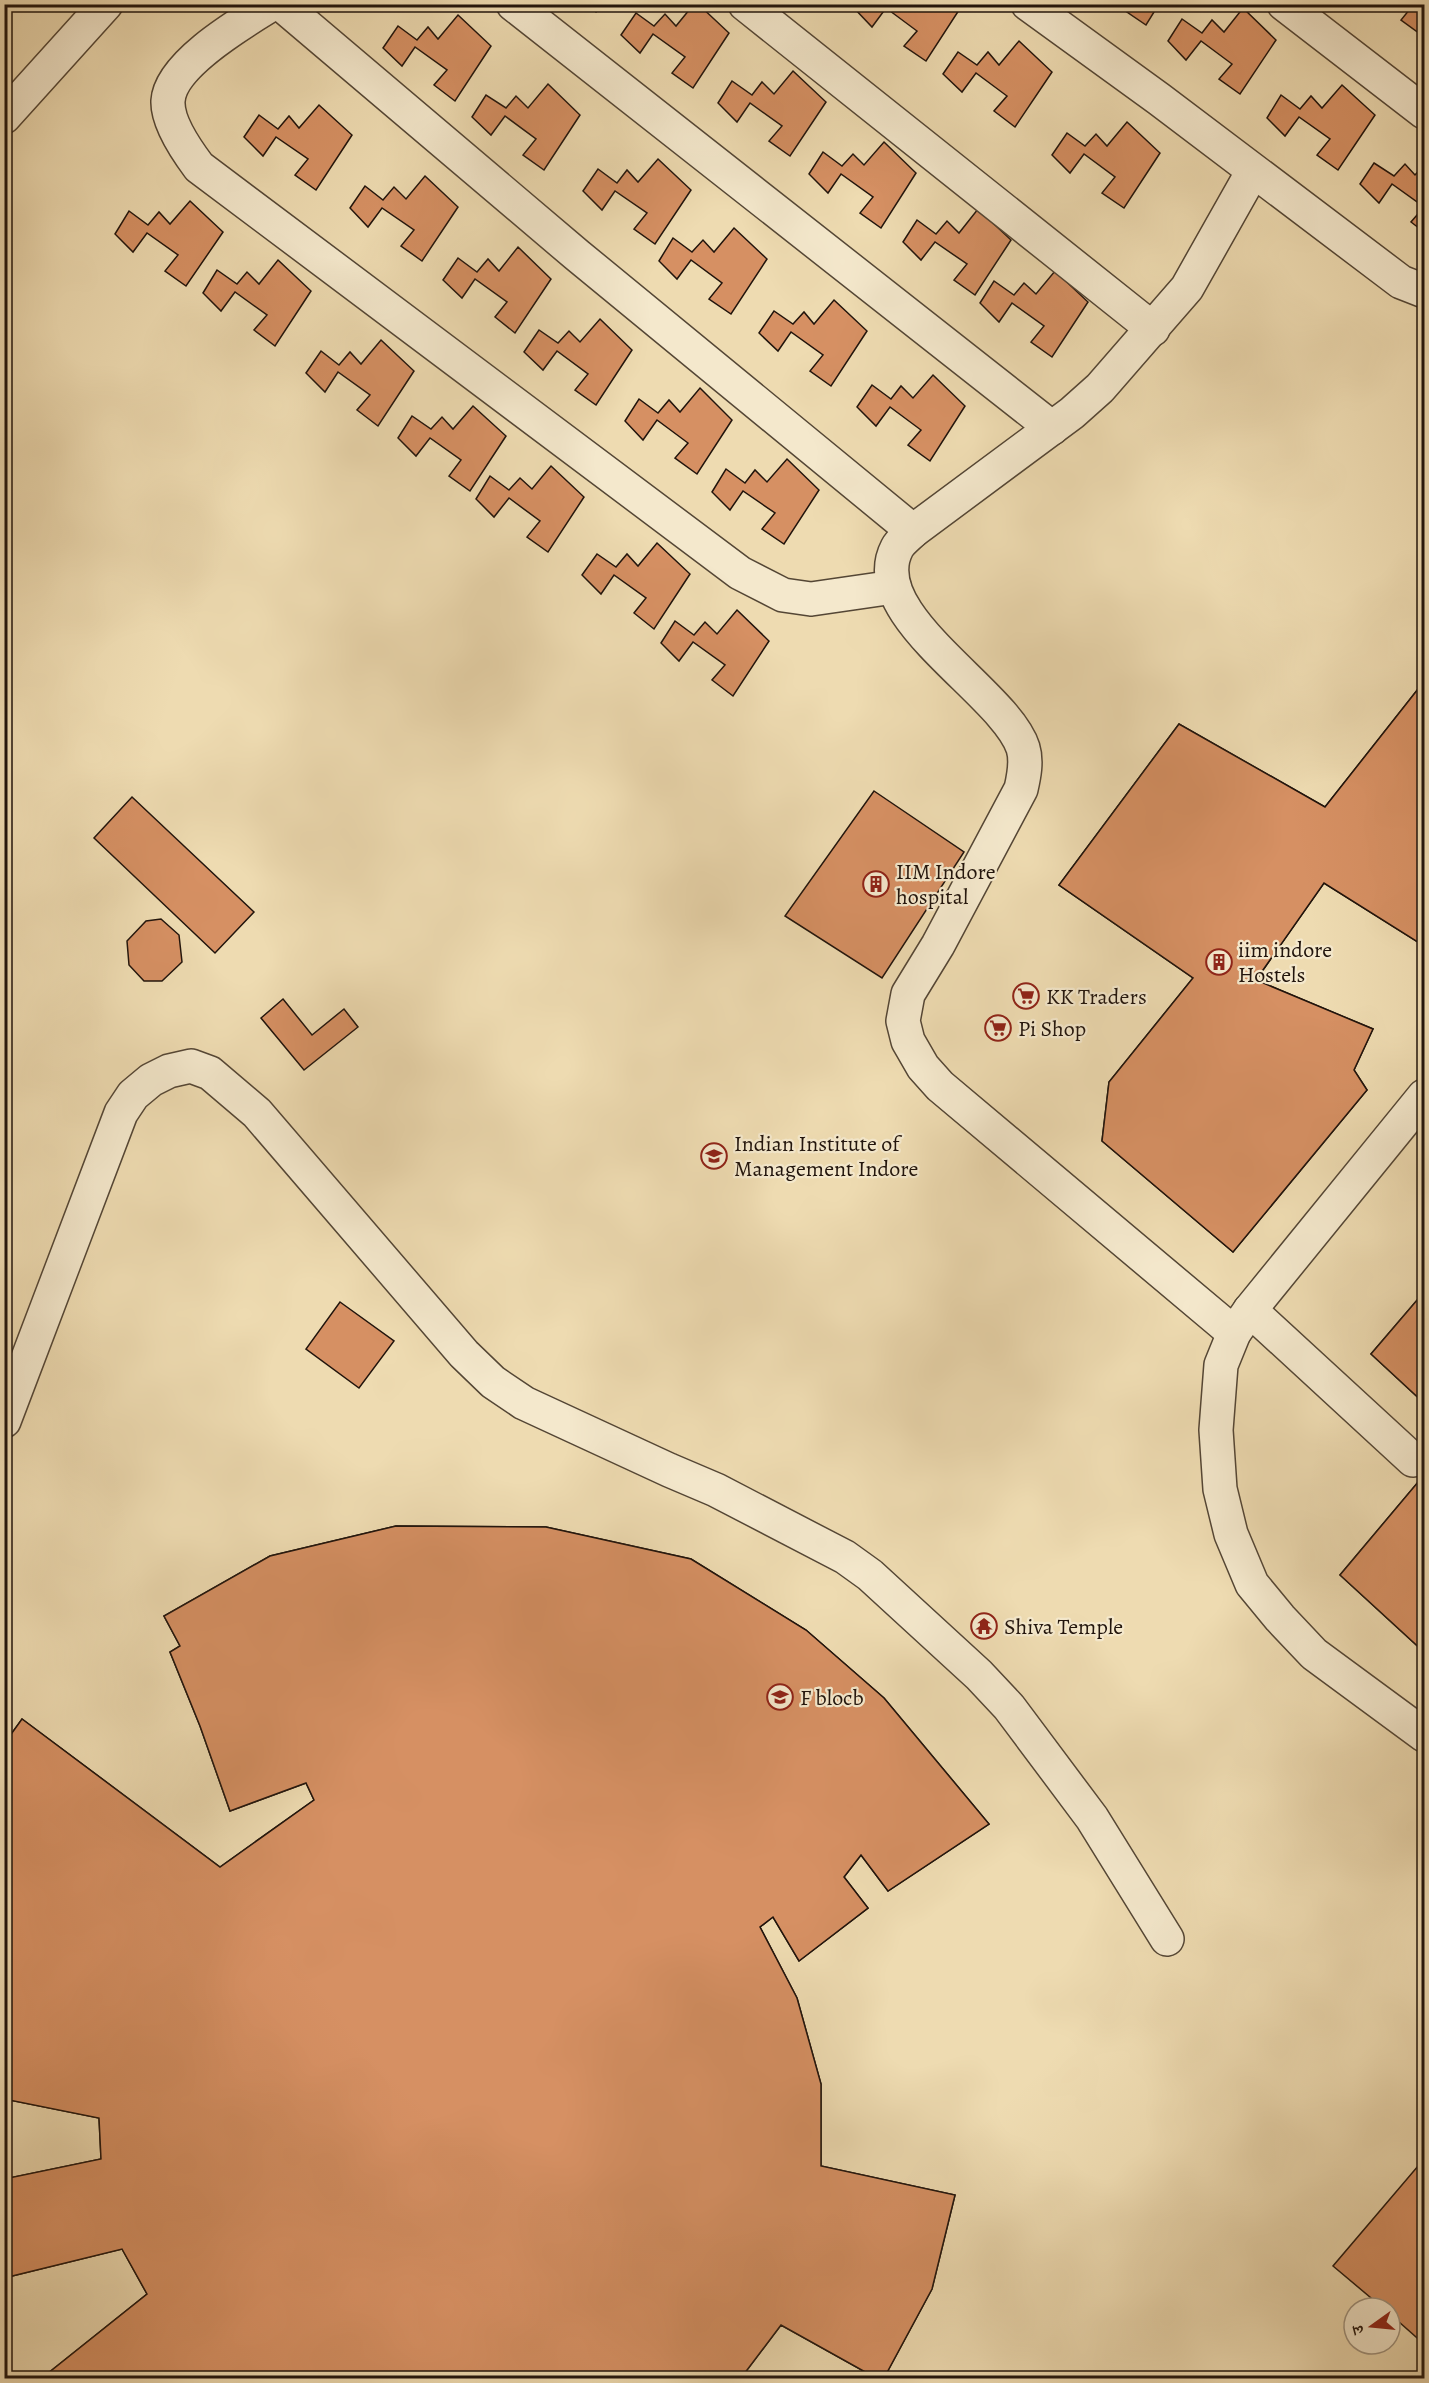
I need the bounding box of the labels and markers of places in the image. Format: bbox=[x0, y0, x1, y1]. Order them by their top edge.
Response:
place label: IIM Indore hospital bbox=[896, 857, 995, 912]
building icon: IIM Indore hospital bbox=[861, 869, 891, 899]
place label: iim indore Hostels bbox=[1238, 935, 1332, 990]
building icon: iim indore Hostels bbox=[1204, 947, 1234, 977]
supermarket icon: KK Traders bbox=[1011, 981, 1041, 1011]
place label: KK Traders bbox=[1046, 982, 1147, 1012]
supermarket icon: Pi Shop bbox=[983, 1013, 1013, 1043]
place label: Pi Shop bbox=[1018, 1014, 1086, 1044]
place label: Indian Institute of Management Indore bbox=[734, 1129, 918, 1184]
school or university icon: Indian Institute of Management Indore bbox=[699, 1141, 729, 1171]
temple icon: Shiva Temple bbox=[969, 1611, 999, 1641]
place label: Shiva Temple bbox=[1004, 1612, 1123, 1642]
school or university icon: F blocb bbox=[765, 1682, 795, 1712]
place label: F blocb bbox=[800, 1683, 864, 1713]

